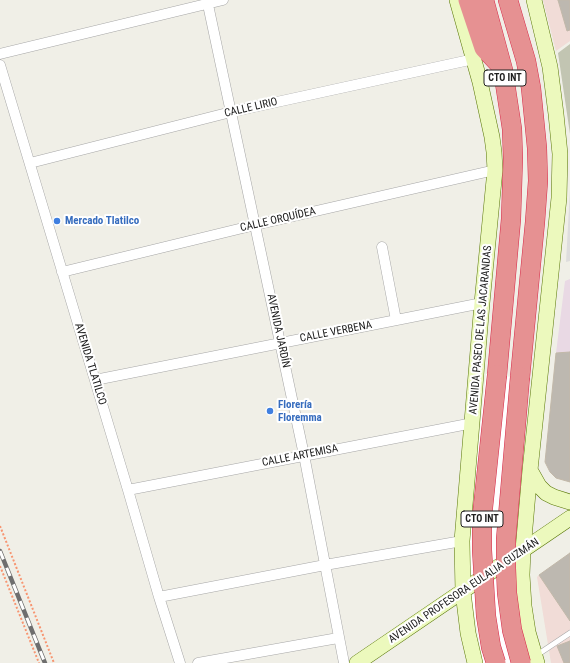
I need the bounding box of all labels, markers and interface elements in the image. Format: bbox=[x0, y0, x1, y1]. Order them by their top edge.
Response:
road number: CTO INT bbox=[484, 70, 526, 86]
street label: CALLE LIRIO bbox=[223, 95, 279, 121]
street label: CALLE ORQUÍDEA bbox=[239, 205, 317, 235]
place label: Mercado Tlatilco bbox=[65, 214, 139, 228]
marker: Mercado Tlatilco bbox=[52, 216, 62, 226]
street label: AVENIDA PASEO DE LAS JACARANDAS bbox=[467, 245, 495, 415]
street label: AVENIDA JARDÍN bbox=[264, 293, 292, 369]
street label: CALLE VERBENA bbox=[299, 319, 373, 345]
street label: AVENIDA TLATILCO bbox=[71, 321, 109, 407]
place label: Florería Floremma bbox=[278, 398, 322, 424]
marker: Florería Floremma bbox=[265, 406, 275, 416]
street label: CALLE ARTEMISA bbox=[261, 442, 339, 470]
road number: CTO INT bbox=[461, 511, 503, 527]
street label: AVENIDA PROFESORA EULALIA GUZMÁN bbox=[386, 536, 542, 646]

